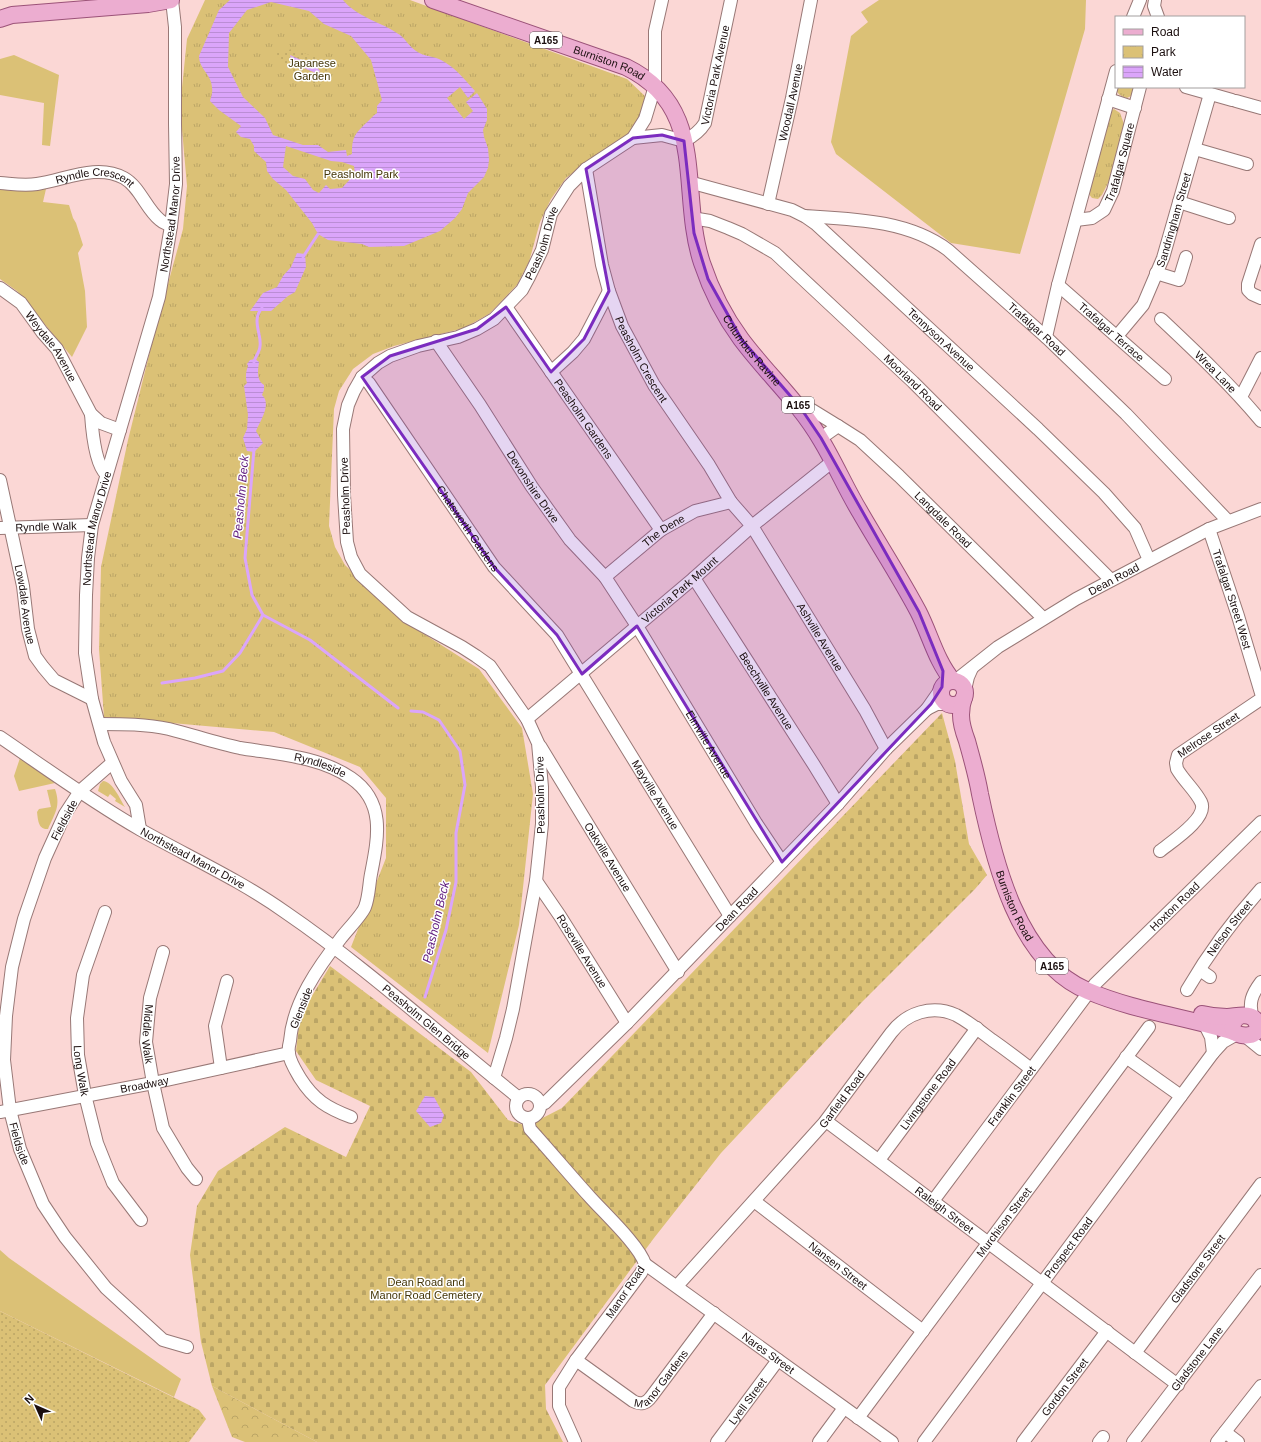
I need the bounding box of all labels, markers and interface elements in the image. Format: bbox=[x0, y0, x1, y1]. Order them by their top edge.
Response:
legend bbox=[1115, 16, 1245, 88]
street label: Victoria Park Avenue bbox=[699, 24, 732, 126]
text: Road bbox=[1151, 25, 1180, 39]
road number: A165 bbox=[530, 32, 562, 48]
street label: Burniston Road bbox=[572, 43, 647, 82]
text: Park bbox=[1151, 45, 1177, 59]
park label: Japanese Garden bbox=[288, 57, 336, 82]
street label: Woodall Avenue bbox=[776, 63, 805, 143]
text: Water bbox=[1151, 65, 1183, 79]
street label: Trafalgar Square bbox=[1103, 121, 1137, 204]
street label: Northstead Manor Drive bbox=[157, 156, 182, 273]
street label: Ryndle Crescent bbox=[54, 166, 137, 189]
park label: Peasholm Park bbox=[324, 168, 399, 180]
street label: Sandringham Street bbox=[1154, 171, 1193, 269]
street label: Peasholm Drive bbox=[523, 204, 561, 282]
street label: Trafalgar Road bbox=[1006, 300, 1068, 358]
street label: Trafalgar Terrace bbox=[1076, 300, 1147, 364]
street label: Tennyson Avenue bbox=[905, 306, 977, 373]
street label: Weydale Avenue bbox=[23, 309, 79, 384]
street label: Columbus Ravine bbox=[721, 313, 783, 388]
street label: Peasholm Crescent bbox=[613, 315, 670, 404]
street label: Wrea Lane bbox=[1192, 349, 1239, 395]
street label: Moorland Road bbox=[882, 352, 944, 413]
street label: Peasholm Gardens bbox=[552, 377, 616, 461]
road number: A165 bbox=[782, 397, 814, 413]
street label: Devonshire Drive bbox=[504, 448, 562, 525]
water label: Peasholm Beck bbox=[230, 454, 252, 539]
street label: Peasholm Drive bbox=[338, 457, 352, 535]
street label: Northstead Manor Drive bbox=[81, 470, 113, 586]
street label: Chatsworth Gardens bbox=[434, 483, 501, 574]
street label: Langdale Road bbox=[912, 489, 974, 550]
street label: The Dene bbox=[640, 512, 687, 549]
street label: Ryndle Walk bbox=[15, 519, 77, 533]
street label: Trafalgar Street West bbox=[1210, 548, 1254, 651]
street label: Victoria Park Mount bbox=[639, 554, 720, 625]
street label: Dean Road bbox=[1086, 561, 1141, 597]
street label: Lowdale Avenue bbox=[13, 563, 38, 646]
street label: Ashville Avenue bbox=[795, 601, 846, 673]
street label: Beechville Avenue bbox=[737, 650, 796, 732]
street label: Elmville Avenue bbox=[683, 708, 734, 781]
street label: Melrose Street bbox=[1175, 710, 1241, 760]
street label: Ryndleside bbox=[293, 751, 348, 780]
street label: Peasholm Drive bbox=[533, 756, 547, 834]
street label: Mayville Avenue bbox=[629, 758, 681, 832]
street label: Fieldside bbox=[48, 798, 80, 842]
street label: Oakville Avenue bbox=[582, 820, 633, 894]
street label: Northstead Manor Drive bbox=[139, 825, 247, 891]
street label: Burniston Road bbox=[994, 869, 1036, 943]
water label: Peasholm Beck bbox=[420, 879, 452, 964]
street label: Hoxton Road bbox=[1147, 880, 1202, 933]
street label: Dean Road bbox=[713, 885, 760, 933]
street label: Nelson Street bbox=[1204, 898, 1254, 958]
street label: Roseville Avenue bbox=[555, 912, 610, 990]
road number: A165 bbox=[1036, 958, 1068, 974]
street label: Peasholm Glen Bridge bbox=[380, 982, 473, 1062]
street label: Glenside bbox=[287, 986, 315, 1030]
street label: Middle Walk bbox=[140, 1004, 156, 1065]
street label: Long Walk bbox=[72, 1045, 91, 1098]
street label: Livingstone Road bbox=[898, 1056, 958, 1132]
street label: Franklin Street bbox=[985, 1064, 1038, 1128]
street label: Garfield Road bbox=[817, 1068, 867, 1130]
street label: Broadway bbox=[119, 1074, 170, 1095]
street label: Fieldside bbox=[7, 1121, 32, 1167]
street label: Raleigh Street bbox=[913, 1184, 976, 1236]
street label: Murchison Street bbox=[974, 1185, 1033, 1259]
street label: Prospect Road bbox=[1042, 1215, 1095, 1281]
street label: Gladstone Street bbox=[1168, 1232, 1227, 1306]
street label: Nansen Street bbox=[806, 1239, 870, 1292]
street label: Manor Road bbox=[603, 1264, 647, 1320]
park label: Dean Road and Manor Road Cemetery bbox=[370, 1276, 482, 1301]
street label: Gladstone Lane bbox=[1168, 1324, 1225, 1393]
street label: Nares Street bbox=[740, 1330, 797, 1376]
street label: Manor Gardens bbox=[633, 1347, 691, 1410]
street label: Gordon Street bbox=[1039, 1356, 1090, 1418]
street label: Lyell Street bbox=[726, 1376, 769, 1427]
north arrow bbox=[16, 1386, 56, 1426]
text: N bbox=[22, 1392, 36, 1406]

